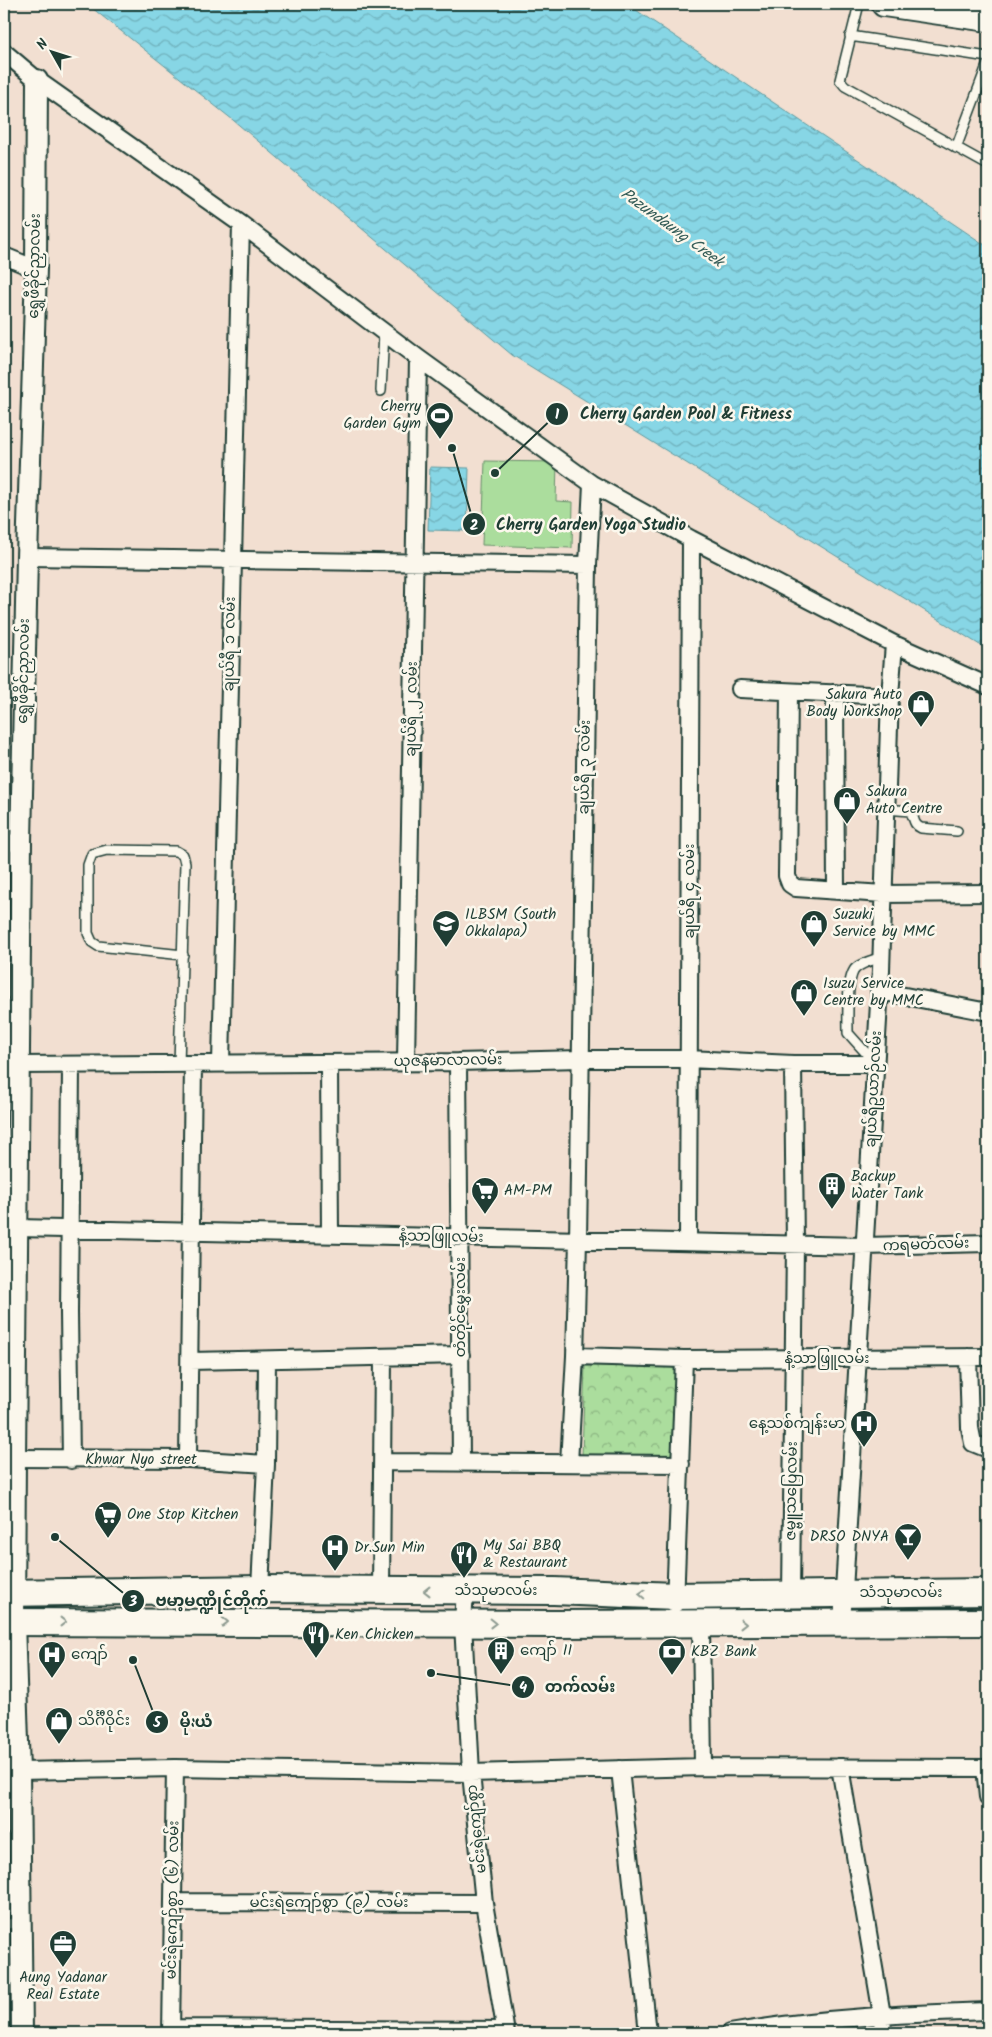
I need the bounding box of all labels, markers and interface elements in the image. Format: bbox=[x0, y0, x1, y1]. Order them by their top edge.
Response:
north arrow bbox=[28, 28, 78, 78]
text: N bbox=[31, 34, 54, 55]
water label: Pazundaung Creek bbox=[615, 182, 731, 275]
street label: ရွှေဖီခိုင်ညှာလမ်း bbox=[22, 213, 48, 319]
place label: Cherry Garden Gym bbox=[343, 395, 422, 436]
callout: Cherry Garden Pool & Fitness bbox=[545, 398, 802, 429]
sports icon: Cherry Garden Gym bbox=[425, 401, 455, 440]
text: Cherry Garden Pool & Fitness bbox=[580, 402, 792, 427]
text: 1 bbox=[555, 403, 560, 427]
callout: Cherry Garden Yoga Studio bbox=[461, 509, 696, 540]
text: Cherry Garden Yoga Studio bbox=[496, 513, 686, 538]
text: 2 bbox=[470, 514, 479, 538]
street label: ချယ်ရီ ၁ လမ်း bbox=[217, 596, 243, 692]
street label: ရွှေဖီခိုင်ညှာလမ်း bbox=[11, 618, 37, 724]
street label: ချယ်ရီ ၂ လမ်း bbox=[399, 661, 425, 757]
place label: Sakura Auto Body Workshop bbox=[806, 683, 902, 724]
shop icon: Sakura Auto Body Workshop bbox=[906, 689, 936, 728]
street label: ချယ်ရီ ၃ လမ်း bbox=[572, 719, 598, 815]
place label: Sakura Auto Centre bbox=[866, 780, 942, 821]
shop icon: Sakura Auto Centre bbox=[832, 786, 862, 825]
street label: ချယ်ရီ ၄ လမ်း bbox=[678, 844, 702, 938]
place label: ILBSM (South Okkalapa) bbox=[465, 903, 556, 944]
place label: Suzuki Service by MMC bbox=[833, 903, 936, 944]
school or university icon: ILBSM (South Okkalapa) bbox=[431, 909, 461, 948]
shop icon: Suzuki Service by MMC bbox=[799, 909, 829, 948]
place label: Isuzu Service Centre by MMC bbox=[823, 972, 924, 1013]
shop icon: Isuzu Service Centre by MMC bbox=[789, 978, 819, 1017]
street label: ချယ်ရီဥယာဉ်လမ်း bbox=[859, 1030, 889, 1148]
street label: ယုဇနမာလာလမ်း bbox=[393, 1048, 503, 1074]
place label: Backup Water Tank bbox=[851, 1165, 924, 1206]
building icon: Backup Water Tank bbox=[817, 1171, 847, 1210]
supermarket icon: AM-PM bbox=[470, 1176, 500, 1215]
place label: AM-PM bbox=[504, 1179, 552, 1203]
street label: နံ့သာဖြူလမ်း bbox=[398, 1224, 484, 1250]
street label: ကရမတ်လမ်း bbox=[882, 1231, 970, 1259]
street label: တံတိုင်မွှေးလမ်း bbox=[449, 1257, 473, 1357]
street label: နံ့သာဖြူလမ်း bbox=[785, 1347, 869, 1371]
hospital icon: နေ့သစ်ကျန်းမာ bbox=[849, 1409, 879, 1448]
place label: နေ့သစ်ကျန်းမာ bbox=[749, 1412, 845, 1436]
street label: ဇမ္ဗူသပြေလမ်း bbox=[779, 1441, 805, 1541]
street label: Khwar Nyo street bbox=[85, 1448, 197, 1472]
supermarket icon: One Stop Kitchen bbox=[93, 1500, 123, 1539]
place label: One Stop Kitchen bbox=[127, 1503, 238, 1527]
bar icon: DRSO DNYA bbox=[893, 1522, 923, 1561]
place label: DRSO DNYA bbox=[810, 1525, 889, 1549]
hospital icon: Dr.Sun Min bbox=[320, 1533, 350, 1572]
place label: My Sai BBQ & Restaurant bbox=[483, 1534, 568, 1575]
place label: Dr.Sun Min bbox=[354, 1536, 425, 1560]
restaurant icon: My Sai BBQ & Restaurant bbox=[449, 1540, 479, 1579]
street label: သံသုမာလမ်း bbox=[455, 1579, 538, 1603]
street label: သံသုမာလမ်း bbox=[860, 1581, 943, 1605]
callout: ဗမာ့မဏ္ဍိုင်တိုက် bbox=[120, 1585, 278, 1616]
one-way arrow bbox=[423, 1586, 430, 1596]
text: ဗမာ့မဏ္ဍိုင်တိုက် bbox=[155, 1589, 269, 1614]
one-way arrow bbox=[638, 1589, 646, 1600]
text: 3 bbox=[128, 1590, 137, 1614]
one-way arrow bbox=[59, 1617, 67, 1627]
one-way arrow bbox=[222, 1617, 229, 1627]
one-way arrow bbox=[489, 1618, 497, 1629]
one-way arrow bbox=[739, 1619, 747, 1629]
restaurant icon: Ken Chicken bbox=[301, 1620, 331, 1659]
place label: Ken Chicken bbox=[335, 1623, 414, 1647]
building icon: ကျော် II bbox=[486, 1636, 516, 1675]
bank icon: KBZ Bank bbox=[657, 1637, 687, 1676]
place label: ကျော် II bbox=[520, 1639, 572, 1663]
hospital icon: ကျော် bbox=[37, 1640, 67, 1679]
place label: KBZ Bank bbox=[691, 1640, 757, 1664]
place label: ကျော် bbox=[71, 1643, 108, 1667]
callout: တက်လမ်း bbox=[510, 1671, 626, 1702]
text: တက်လမ်း bbox=[545, 1675, 615, 1700]
text: 4 bbox=[519, 1676, 527, 1700]
shop icon: သိင်္ဂီဝိုင်း bbox=[44, 1706, 74, 1745]
callout: မို:ယံ bbox=[145, 1706, 222, 1737]
place label: သိင်္ဂီဝိုင်း bbox=[78, 1709, 130, 1733]
text: မို:ယံ bbox=[180, 1710, 213, 1735]
text: 5 bbox=[152, 1711, 162, 1735]
street label: မင်းရဲကျော်စွာ bbox=[460, 1783, 494, 1875]
street label: မင်းရဲကျော်စွာ (၆) လမ်း bbox=[160, 1820, 186, 1980]
street label: မင်းရဲကျော်စွာ (၉) လမ်း bbox=[249, 1891, 409, 1915]
office icon: Aung Yadanar Real Estate bbox=[48, 1929, 78, 1968]
place label: Aung Yadanar Real Estate bbox=[19, 1966, 108, 2007]

